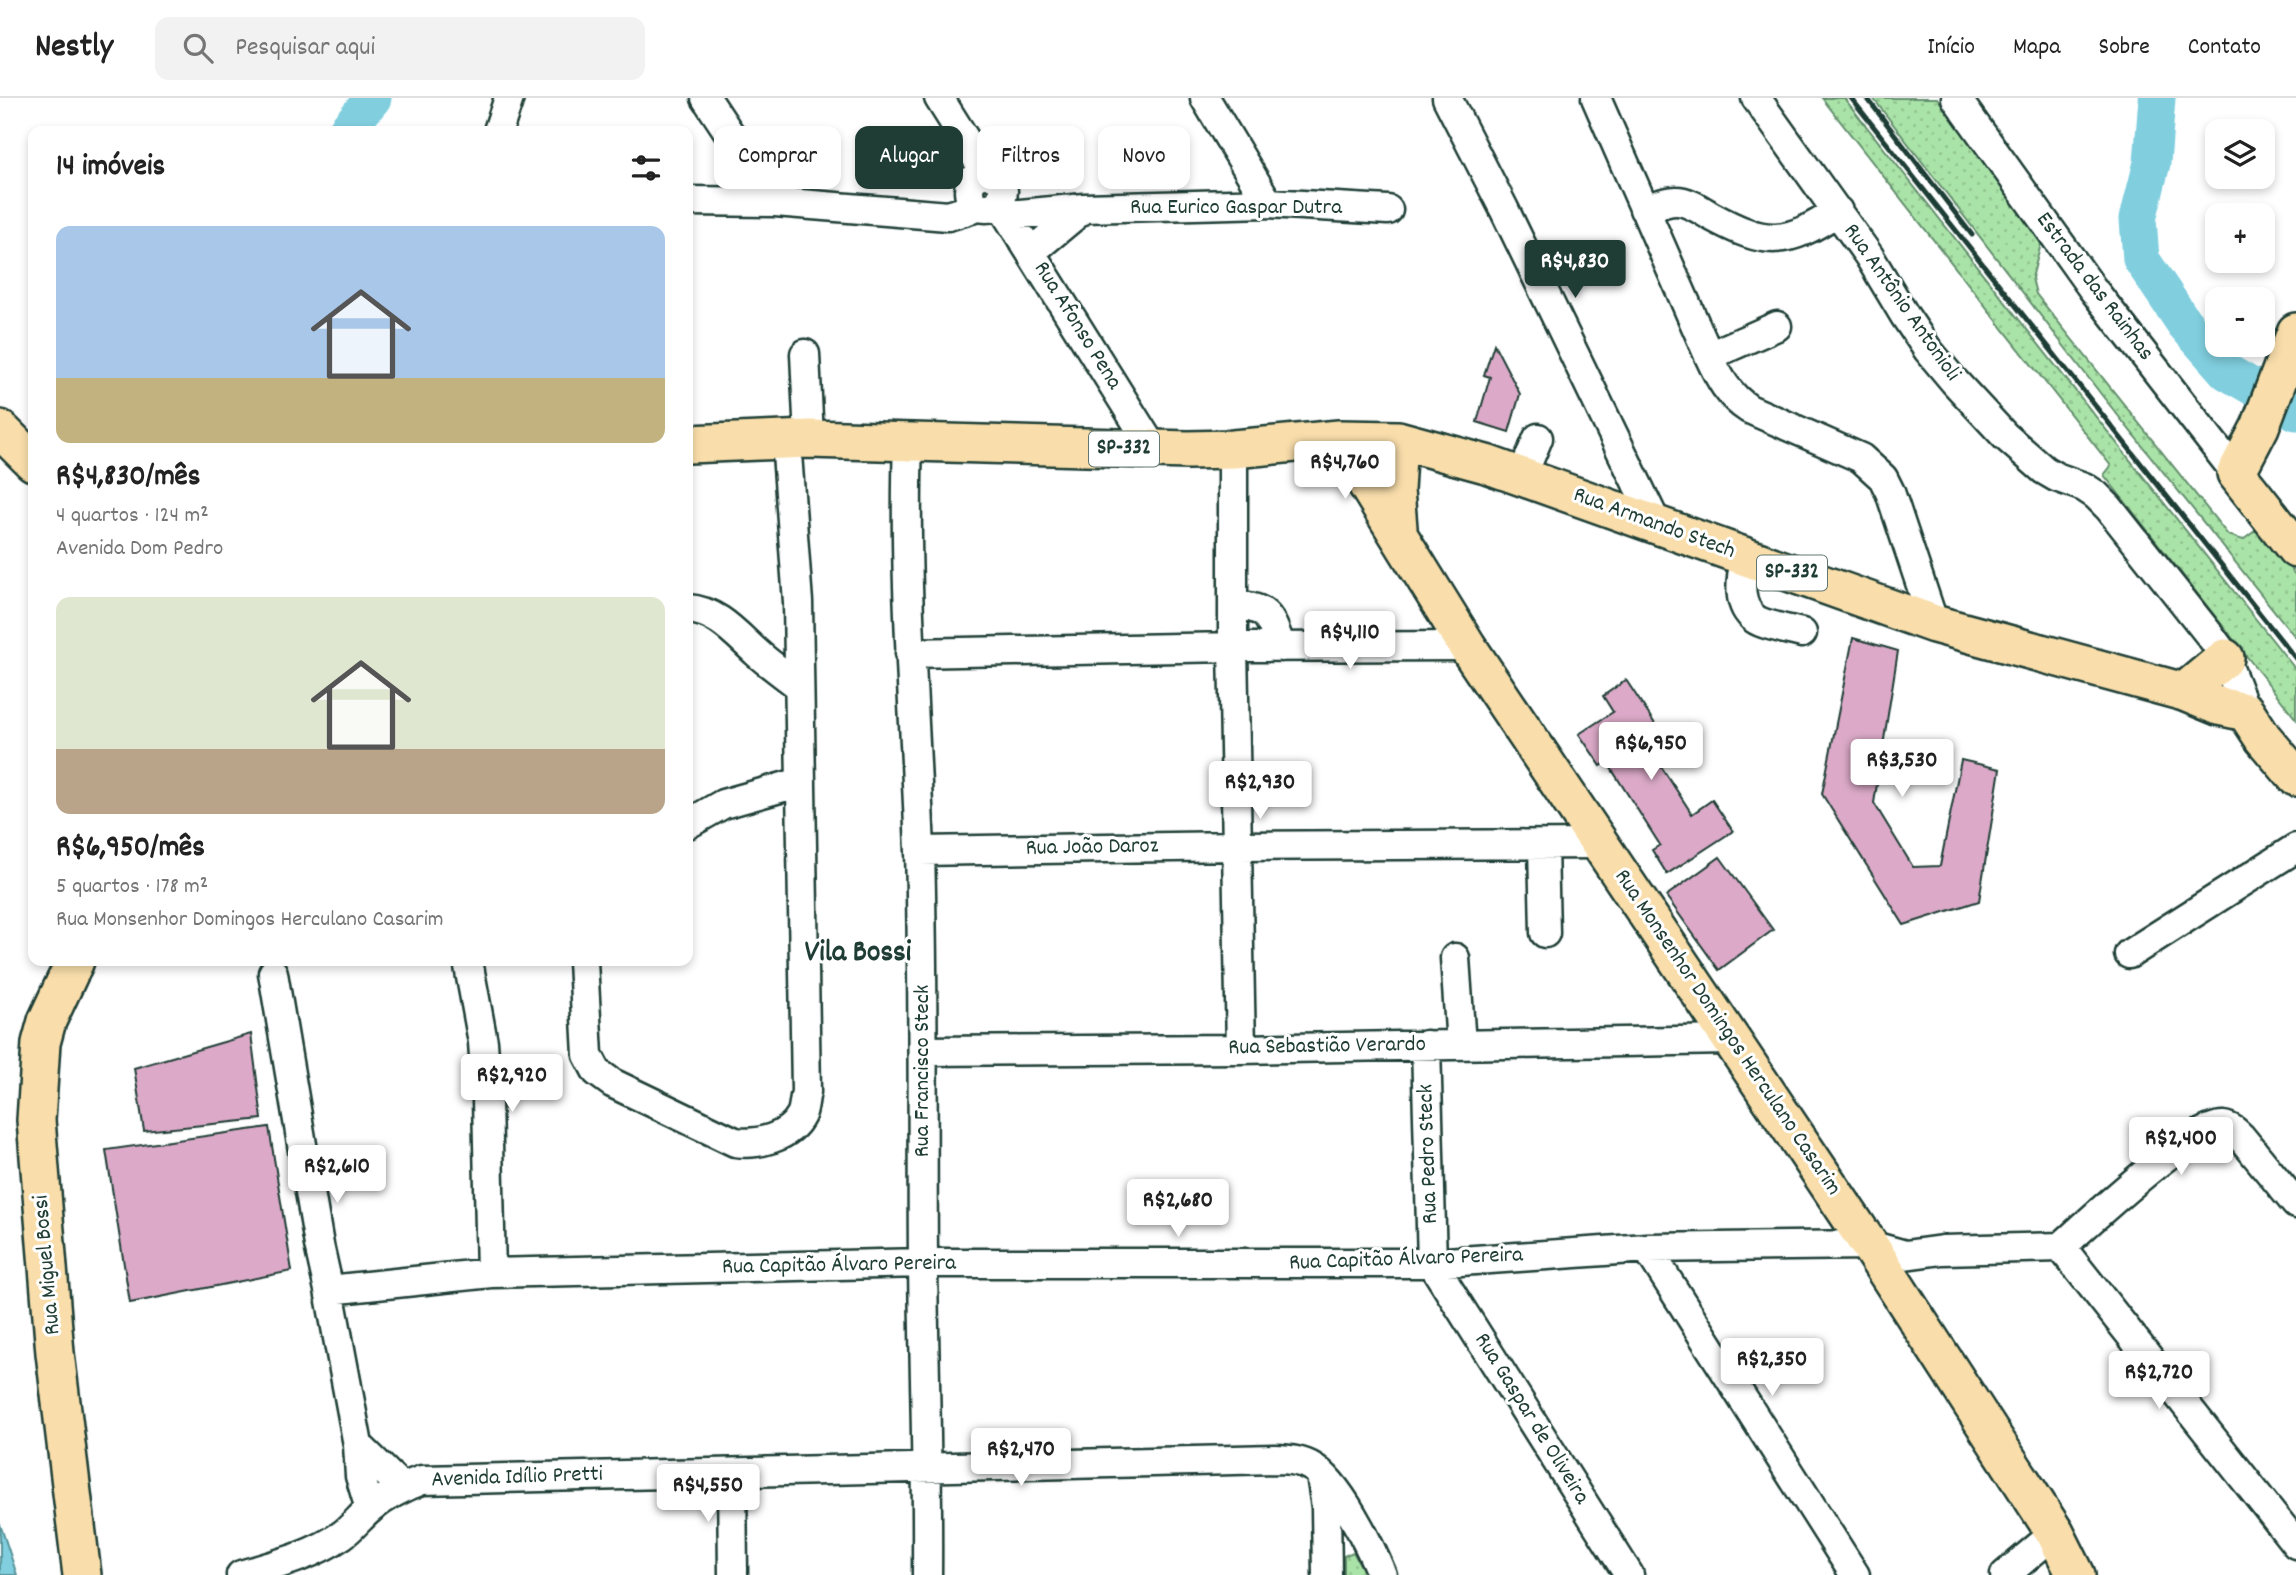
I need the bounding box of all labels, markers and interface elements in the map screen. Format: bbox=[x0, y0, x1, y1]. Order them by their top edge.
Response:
search box bbox=[155, 17, 645, 80]
text: Nestly bbox=[35, 25, 113, 72]
icon: search bbox=[179, 29, 217, 67]
text: Pesquisar aqui bbox=[235, 30, 375, 67]
text: Início bbox=[1927, 31, 1975, 65]
text: Mapa bbox=[2013, 31, 2061, 65]
text: Sobre bbox=[2099, 31, 2150, 65]
text: Contato bbox=[2188, 31, 2261, 65]
map controls bbox=[2205, 119, 2275, 357]
button: layers bbox=[2205, 119, 2275, 189]
chip: Comprar bbox=[714, 126, 841, 189]
chip: Alugar bbox=[855, 126, 963, 189]
chip: Filtros bbox=[977, 126, 1084, 189]
chip: Novo bbox=[1098, 126, 1190, 189]
text: 14 imóveis bbox=[56, 147, 165, 190]
icon: filters bbox=[627, 149, 665, 187]
street label: Rua Eurico Gaspar Dutra bbox=[1130, 192, 1343, 225]
button: + bbox=[2205, 203, 2275, 273]
street label: Estrada das Rainhas bbox=[2027, 206, 2161, 368]
street label: Rua Antônio Antonioli bbox=[1834, 217, 1968, 389]
pin: R$4,830 bbox=[1510, 240, 1640, 300]
text: R$4,830 bbox=[1541, 246, 1609, 279]
street label: Rua Afonso Pena bbox=[1024, 255, 1130, 398]
icon: home bbox=[298, 271, 424, 397]
button: − bbox=[2205, 287, 2275, 357]
road number: SP-332 bbox=[1089, 432, 1159, 466]
pin: R$4,760 bbox=[1280, 442, 1410, 501]
text: R$4,760 bbox=[1310, 447, 1380, 480]
text: R$4,830/mês bbox=[56, 457, 200, 500]
street label: Rua Armando Stech bbox=[1568, 479, 1740, 569]
text: 4 quartos · 124 m² bbox=[56, 500, 209, 533]
text: Avenida Dom Pedro bbox=[56, 533, 223, 566]
road number: SP-332 bbox=[1757, 556, 1827, 590]
pin: R$4,110 bbox=[1285, 612, 1415, 671]
text: R$4,110 bbox=[1320, 617, 1380, 650]
icon: home bbox=[298, 642, 424, 768]
pin: R$6,950 bbox=[1586, 722, 1716, 782]
text: R$6,950 bbox=[1615, 728, 1687, 761]
pin: R$3,530 bbox=[1837, 740, 1967, 799]
text: R$3,530 bbox=[1867, 745, 1937, 778]
pin: R$2,930 bbox=[1195, 762, 1325, 821]
text: R$2,930 bbox=[1225, 767, 1295, 800]
text: R$6,950/mês bbox=[56, 828, 205, 871]
street label: Rua João Daroz bbox=[1025, 830, 1159, 866]
street label: Rua Monsenhor Domingos Herculano Casarim bbox=[1605, 863, 1849, 1203]
text: 5 quartos · 178 m² bbox=[56, 871, 208, 904]
text: Rua Monsenhor Domingos Herculano Casarim bbox=[56, 904, 444, 937]
district label: Vila Bossi bbox=[805, 933, 912, 976]
street label: Rua Francisco Steck bbox=[907, 985, 940, 1157]
street label: Rua Sebastião Verardo bbox=[1228, 1029, 1426, 1065]
pin: R$2,920 bbox=[447, 1054, 577, 1114]
text: R$2,920 bbox=[477, 1060, 547, 1093]
street label: Rua Pedro Steck bbox=[1410, 1083, 1448, 1225]
pin: R$2,400 bbox=[2116, 1118, 2246, 1177]
text: R$2,400 bbox=[2145, 1123, 2217, 1156]
pin: R$2,610 bbox=[272, 1146, 402, 1205]
text: R$2,610 bbox=[304, 1151, 370, 1184]
pin: R$2,680 bbox=[1113, 1180, 1243, 1239]
text: R$2,680 bbox=[1143, 1185, 1213, 1218]
street label: Rua Miguel Bossi bbox=[25, 1194, 71, 1336]
street label: Rua Capitão Álvaro Pereira bbox=[1288, 1239, 1525, 1281]
street label: Rua Capitão Álvaro Pereira bbox=[722, 1247, 958, 1285]
street label: Rua Gaspar de Oliveira bbox=[1465, 1327, 1598, 1512]
pin: R$2,350 bbox=[1707, 1338, 1837, 1398]
text: R$2,350 bbox=[1737, 1344, 1807, 1377]
pin: R$2,720 bbox=[2094, 1352, 2224, 1411]
text: R$2,720 bbox=[2125, 1357, 2193, 1390]
pin: R$2,470 bbox=[956, 1428, 1086, 1488]
text: R$2,470 bbox=[987, 1434, 1055, 1467]
street label: Avenida Idílio Pretti bbox=[431, 1459, 603, 1497]
pin: R$4,550 bbox=[643, 1464, 773, 1524]
text: R$4,550 bbox=[673, 1470, 743, 1503]

